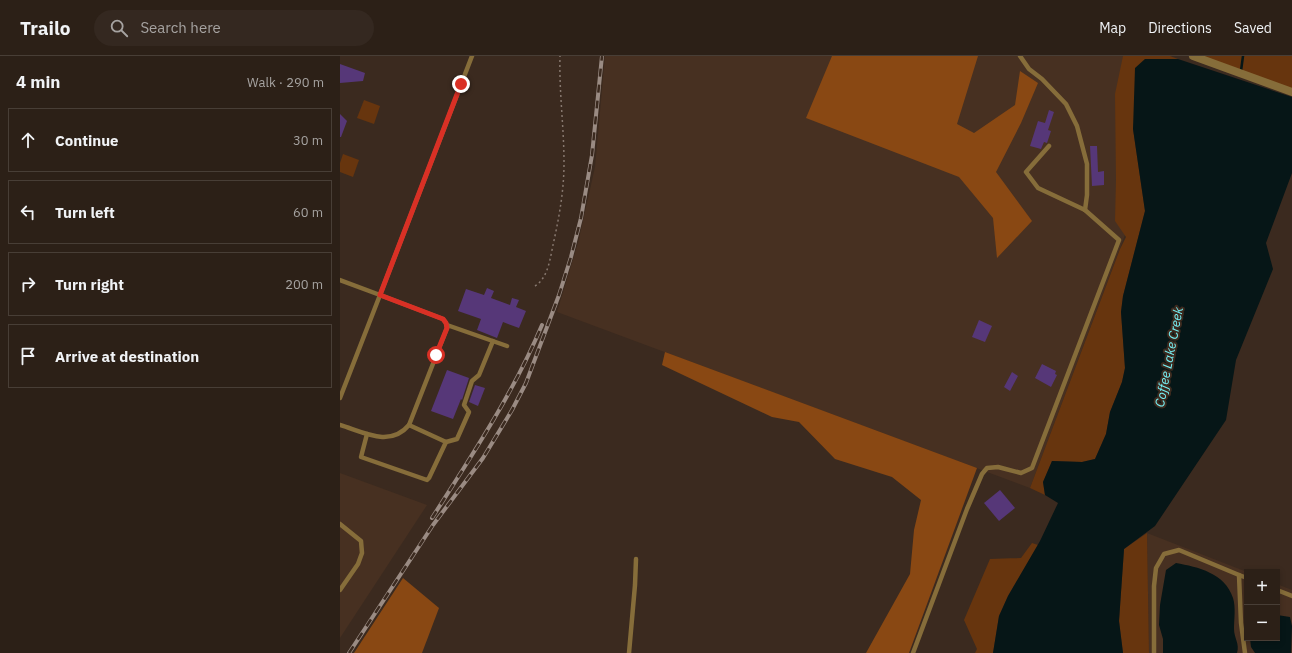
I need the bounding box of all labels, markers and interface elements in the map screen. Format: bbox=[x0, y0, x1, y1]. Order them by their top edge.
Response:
search box bbox=[94, 10, 374, 46]
text: Trailo bbox=[20, 16, 70, 40]
icon: search bbox=[108, 17, 130, 39]
text: Search here bbox=[140, 18, 221, 37]
text: Map bbox=[1099, 19, 1126, 37]
text: Directions bbox=[1148, 19, 1212, 37]
text: Saved bbox=[1234, 19, 1272, 37]
text: 4 min bbox=[16, 71, 60, 93]
text: Walk · 290 m bbox=[247, 74, 324, 91]
route end bbox=[452, 75, 470, 93]
icon: ahead bbox=[17, 129, 39, 151]
text: Continue bbox=[55, 131, 119, 150]
text: 30 m bbox=[293, 132, 323, 149]
icon: left bbox=[17, 201, 39, 223]
text: Turn left bbox=[55, 203, 115, 222]
text: 60 m bbox=[293, 204, 323, 221]
icon: right bbox=[17, 273, 39, 295]
text: Turn right bbox=[55, 275, 124, 294]
text: 200 m bbox=[285, 276, 323, 293]
water label: Coffee Lake Creek bbox=[1151, 305, 1187, 408]
icon: arrive bbox=[17, 345, 39, 367]
route start bbox=[427, 346, 445, 364]
text: Arrive at destination bbox=[55, 347, 199, 366]
map controls bbox=[1244, 569, 1280, 641]
button: + bbox=[1244, 569, 1280, 605]
button: − bbox=[1244, 605, 1280, 641]

